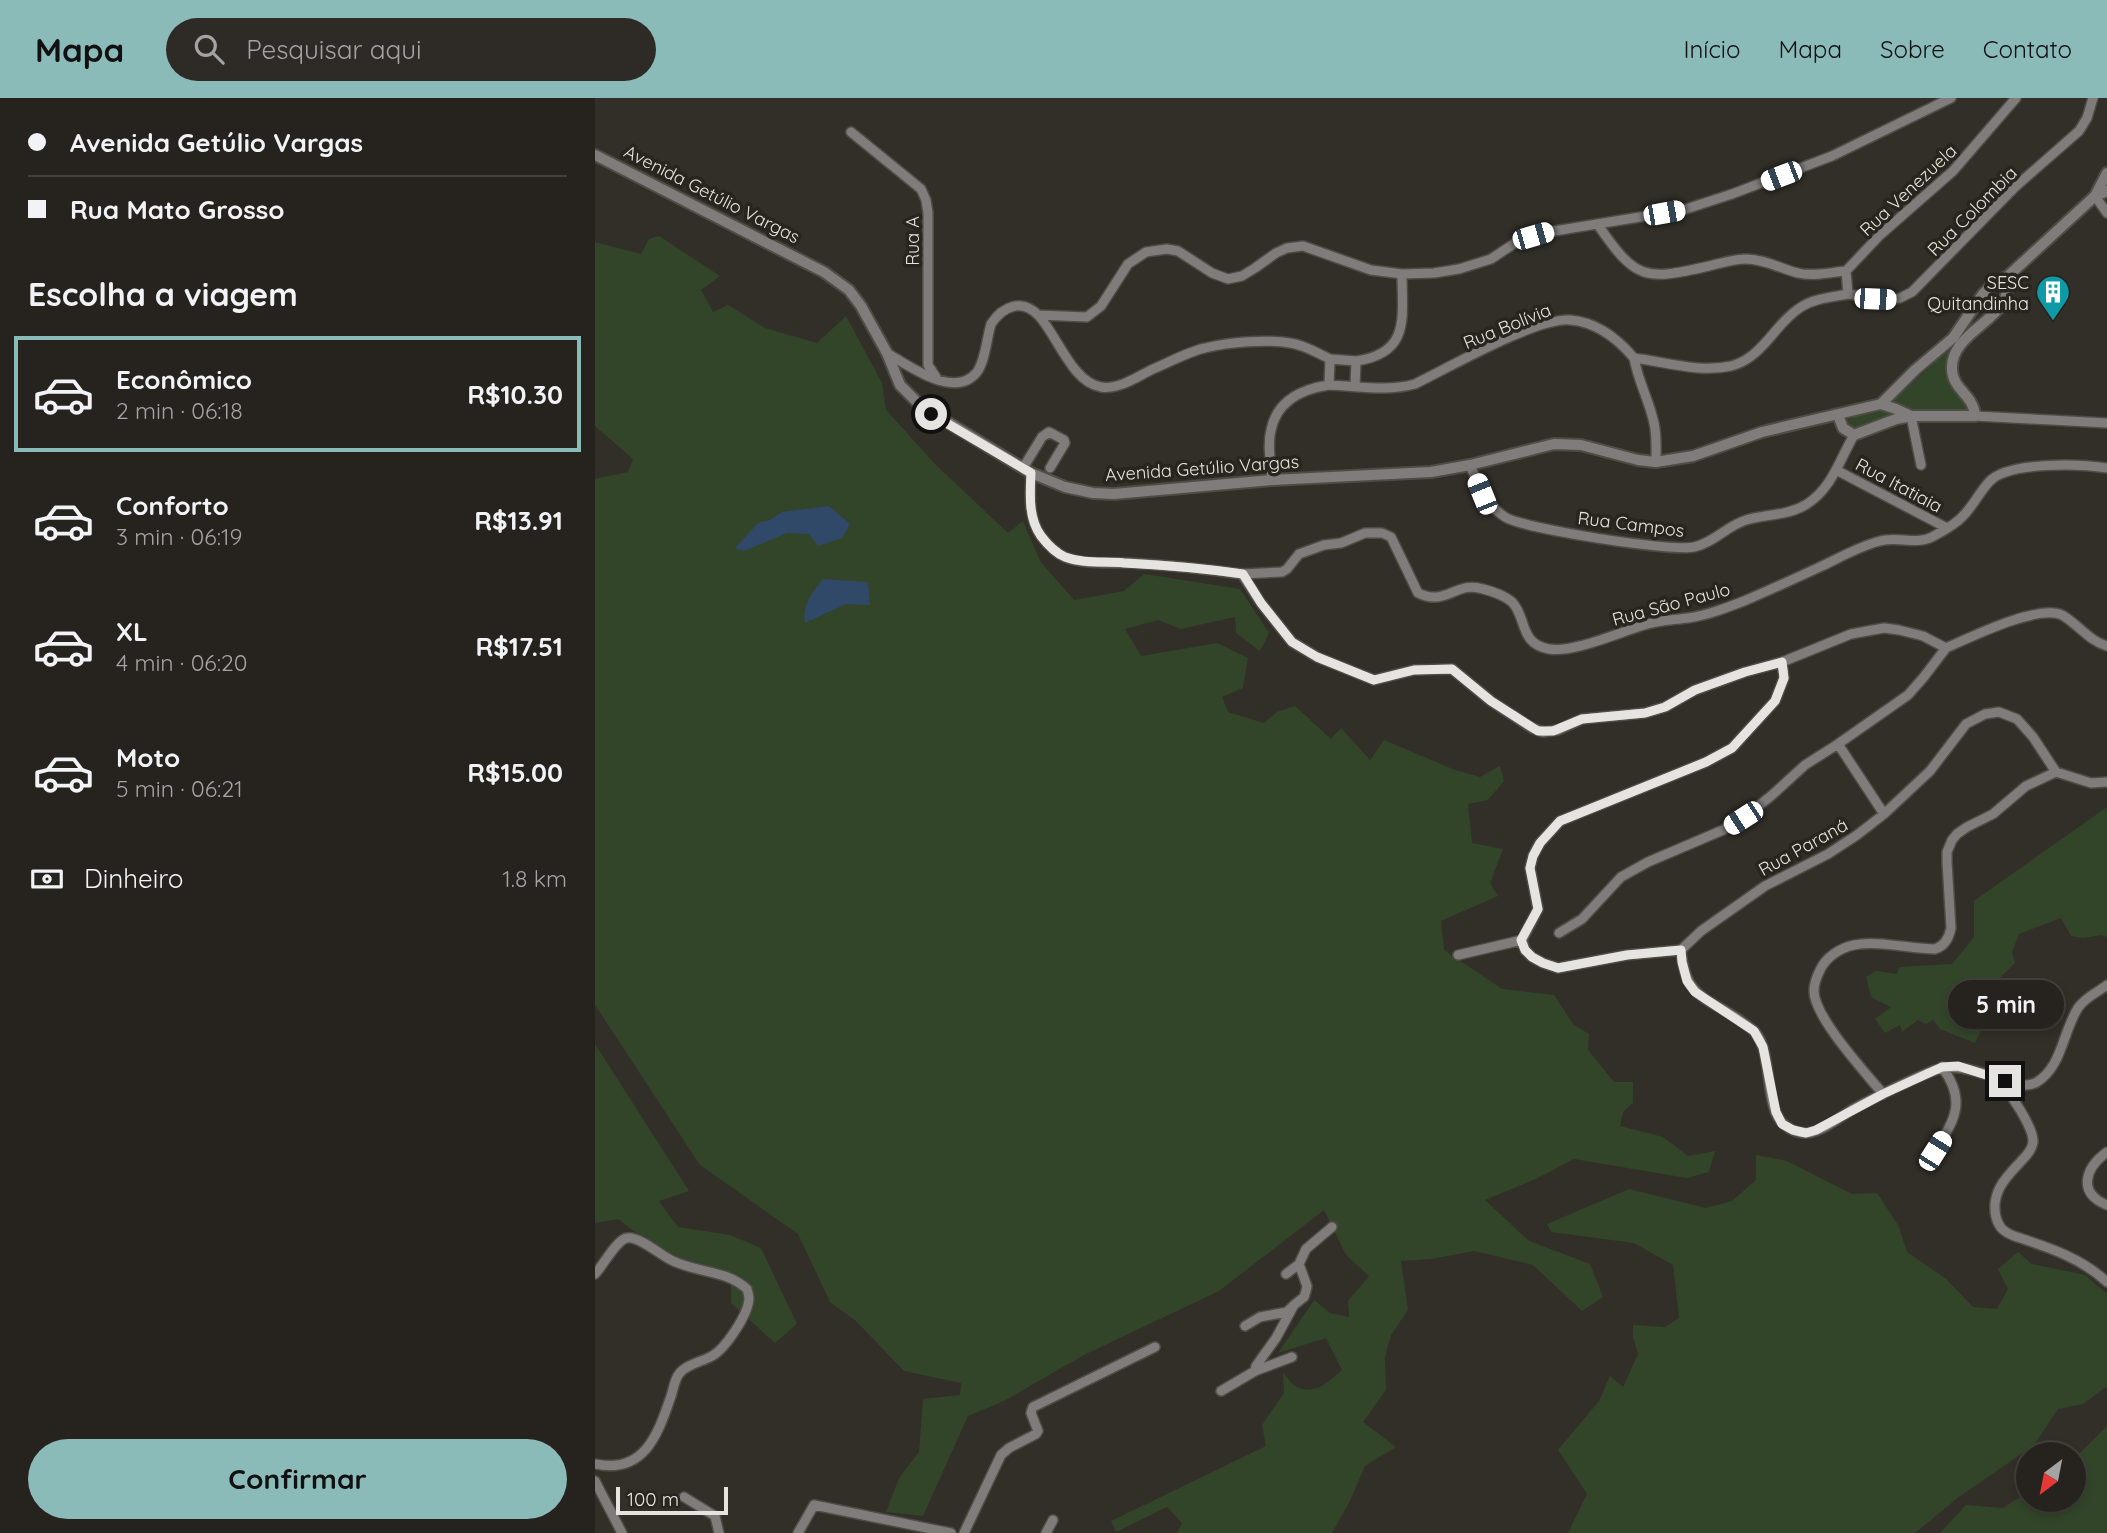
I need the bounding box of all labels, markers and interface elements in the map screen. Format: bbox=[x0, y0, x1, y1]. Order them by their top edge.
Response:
search box bbox=[166, 18, 656, 81]
text: Mapa bbox=[35, 29, 124, 70]
icon: search bbox=[190, 30, 228, 68]
text: Pesquisar aqui bbox=[246, 33, 422, 66]
text: Início bbox=[1683, 34, 1740, 64]
text: Mapa bbox=[1778, 34, 1842, 64]
text: Sobre bbox=[1880, 34, 1945, 64]
text: Contato bbox=[1983, 34, 2072, 64]
text: Avenida Getúlio Vargas bbox=[70, 126, 363, 159]
street label: Rua Venezuela bbox=[1855, 139, 1961, 241]
street label: Avenida Getúlio Vargas bbox=[620, 140, 804, 248]
car bbox=[1758, 159, 1805, 193]
street label: Rua Colombia bbox=[1922, 161, 2022, 261]
text: Rua Mato Grosso bbox=[70, 193, 284, 226]
car bbox=[1642, 199, 1687, 227]
street label: Rua A bbox=[901, 216, 924, 266]
car bbox=[1510, 220, 1557, 252]
place label: SESC Quitandinha bbox=[1927, 271, 2029, 315]
building icon: SESC Quitandinha bbox=[2034, 273, 2072, 322]
text: Escolha a viagem bbox=[28, 274, 298, 314]
car bbox=[1854, 288, 1897, 310]
street label: Rua Bolívia bbox=[1460, 298, 1554, 354]
icon: car bbox=[32, 363, 95, 426]
text: Econômico bbox=[116, 363, 252, 396]
text: R$10.30 bbox=[467, 378, 563, 411]
text: 2 min · 06:18 bbox=[116, 396, 243, 425]
route start bbox=[915, 398, 947, 430]
street label: Avenida Getúlio Vargas bbox=[1104, 450, 1300, 486]
street label: Rua Itatiaia bbox=[1852, 453, 1946, 517]
car bbox=[1465, 471, 1500, 517]
icon: car bbox=[32, 489, 95, 552]
text: Conforto bbox=[116, 489, 229, 522]
text: R$13.91 bbox=[474, 504, 563, 537]
street label: Rua Campos bbox=[1576, 506, 1686, 542]
text: 3 min · 06:19 bbox=[116, 522, 242, 551]
street label: Rua São Paulo bbox=[1609, 577, 1733, 631]
icon: car bbox=[32, 615, 95, 678]
text: XL bbox=[116, 615, 148, 648]
text: R$17.51 bbox=[475, 630, 563, 663]
text: 4 min · 06:20 bbox=[116, 648, 247, 677]
icon: car bbox=[32, 741, 95, 804]
text: Moto bbox=[116, 741, 180, 774]
text: R$15.00 bbox=[467, 756, 563, 789]
text: 5 min · 06:21 bbox=[116, 774, 243, 803]
car bbox=[1720, 798, 1767, 838]
street label: Rua Paraná bbox=[1754, 813, 1852, 881]
icon: cash bbox=[28, 860, 66, 898]
text: Dinheiro bbox=[84, 862, 183, 895]
text: 1.8 km bbox=[502, 864, 567, 893]
callout: 5 min bbox=[1947, 979, 2063, 1028]
text: 5 min bbox=[1976, 990, 2036, 1019]
route end bbox=[1989, 1065, 2021, 1097]
car bbox=[1915, 1128, 1956, 1174]
button: Confirmar bbox=[28, 1439, 567, 1519]
north arrow bbox=[2016, 1442, 2086, 1512]
map controls bbox=[2016, 1442, 2086, 1512]
scale bar bbox=[616, 1484, 728, 1516]
text: 100 m bbox=[627, 1487, 679, 1511]

